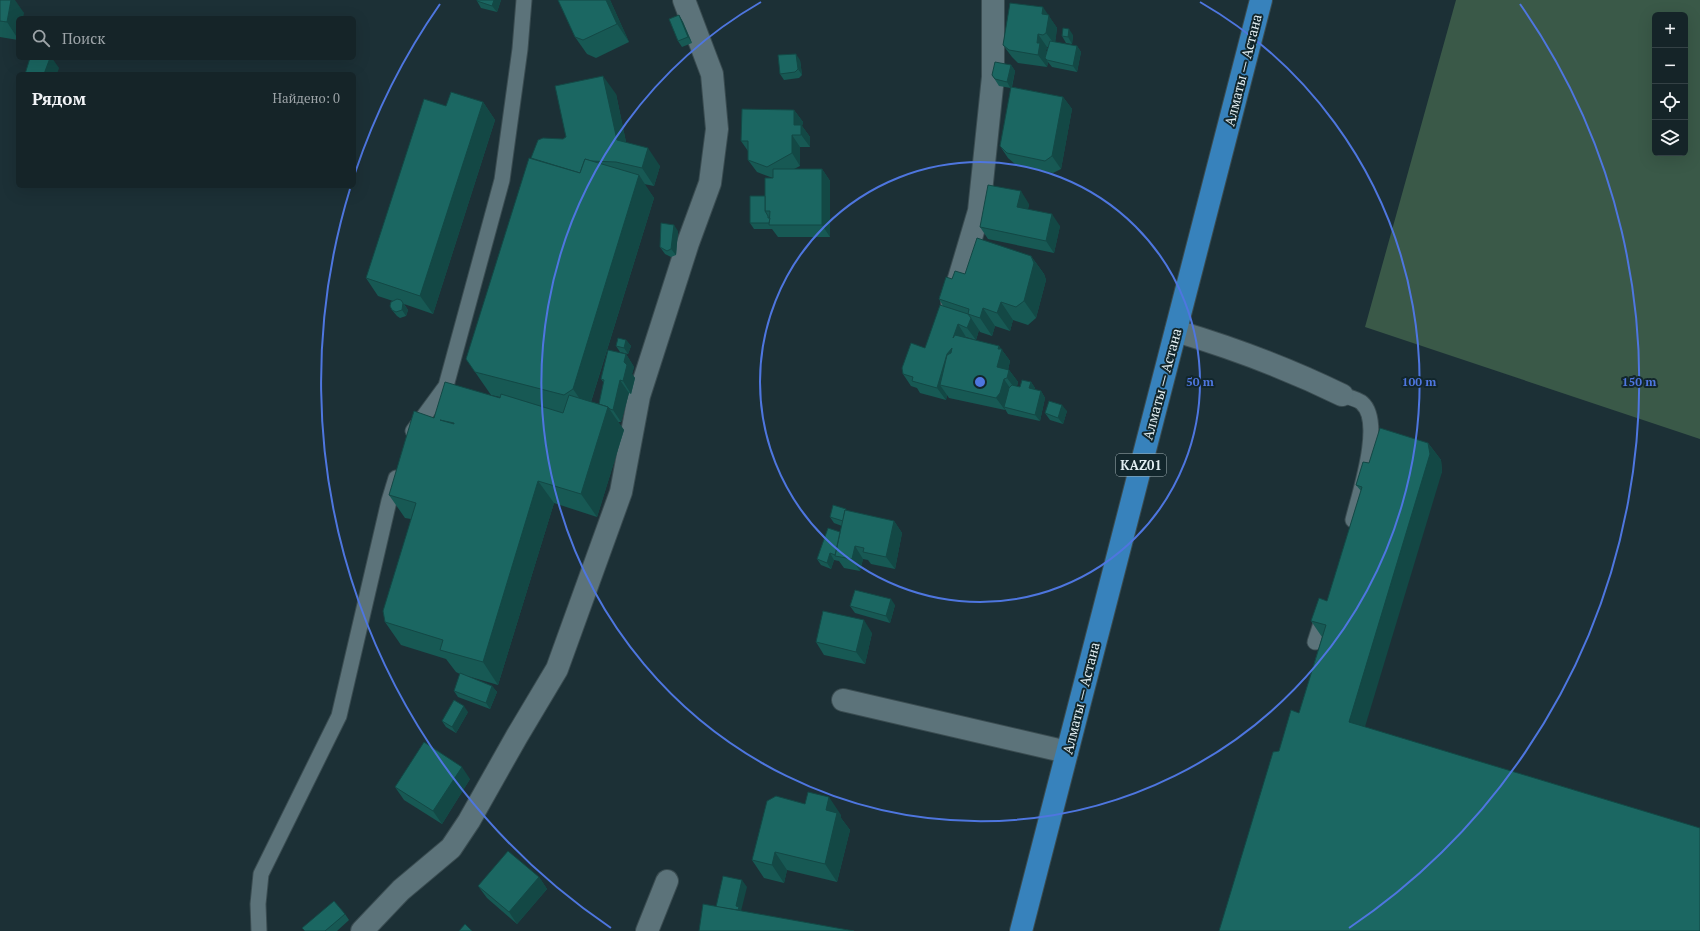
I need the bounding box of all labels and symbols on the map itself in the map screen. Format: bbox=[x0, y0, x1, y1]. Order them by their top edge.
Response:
street label: Алматы — Астана bbox=[1219, 12, 1266, 128]
street label: Алматы — Астана bbox=[1137, 326, 1186, 442]
text: 50 m bbox=[1186, 374, 1214, 389]
text: 100 m bbox=[1402, 374, 1436, 389]
text: 150 m bbox=[1622, 374, 1656, 389]
centre of rings bbox=[973, 375, 987, 389]
road number: KАZ01 bbox=[1116, 454, 1166, 476]
street label: Алматы — Астана bbox=[1057, 640, 1104, 756]

